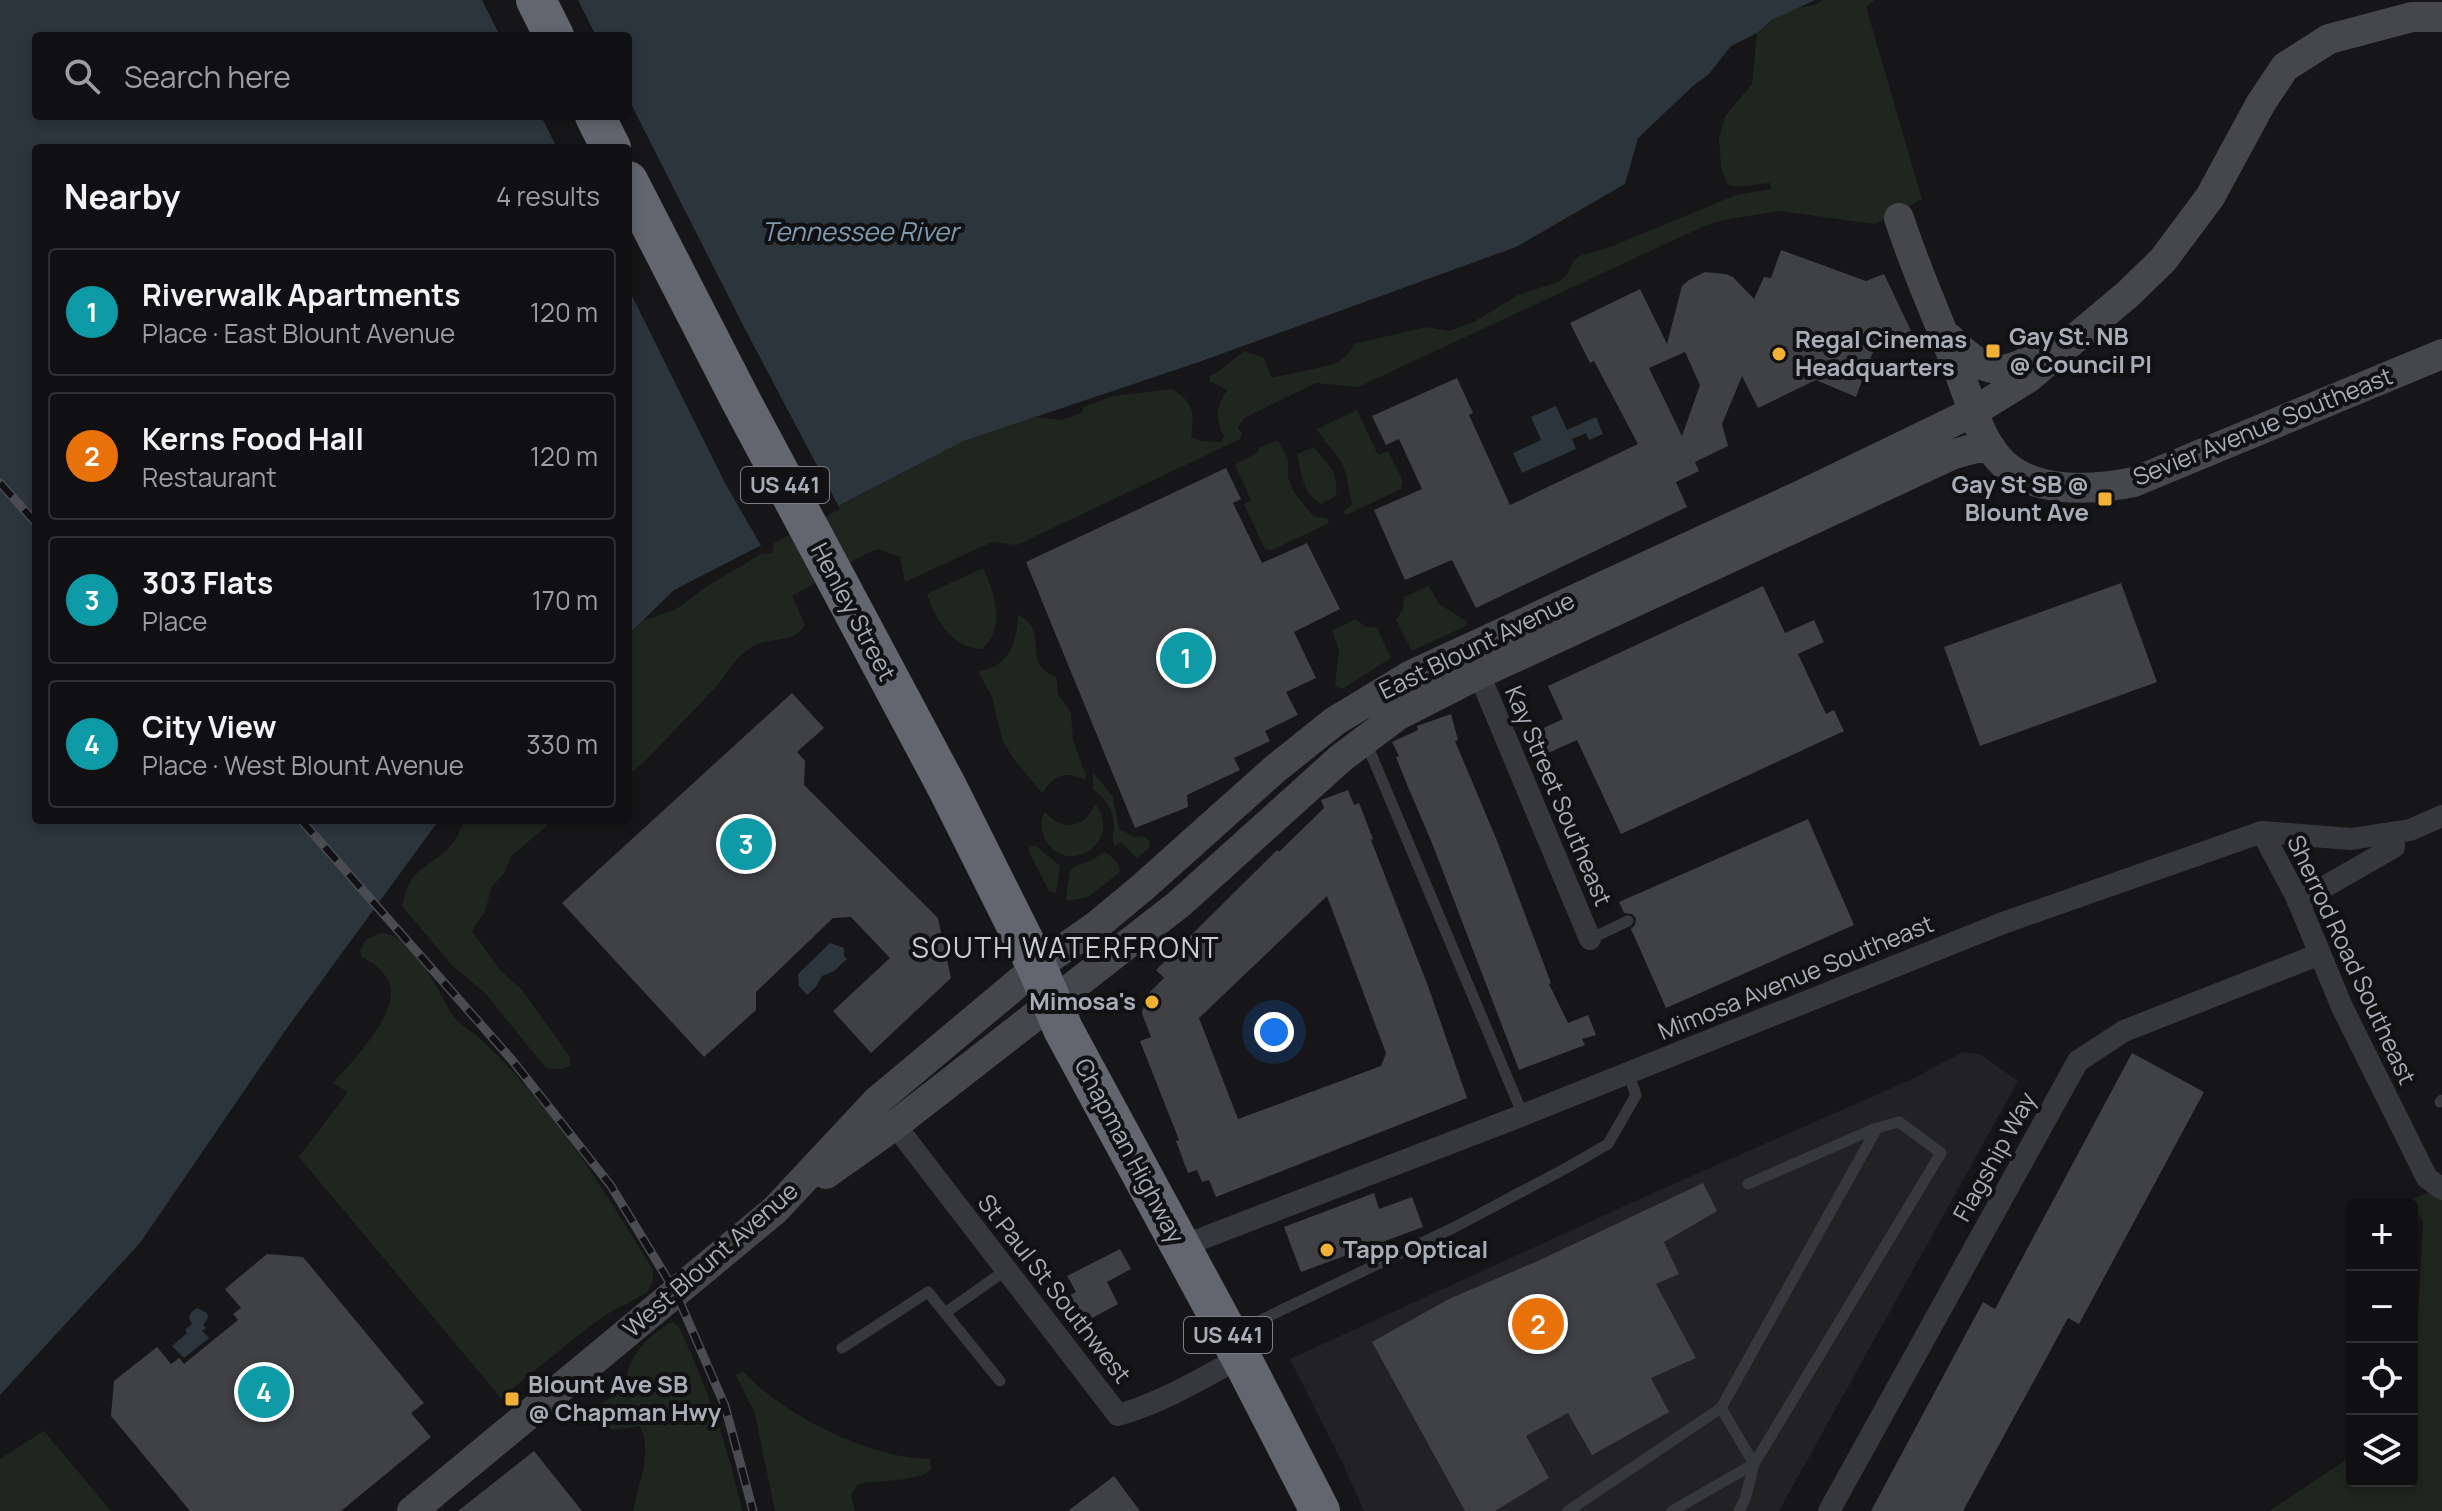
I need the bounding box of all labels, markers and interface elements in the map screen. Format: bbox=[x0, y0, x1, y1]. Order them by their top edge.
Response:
search box bbox=[32, 32, 632, 120]
icon: search bbox=[60, 54, 104, 98]
text: Search here bbox=[124, 56, 291, 97]
text: Nearby bbox=[64, 173, 180, 219]
text: 4 results bbox=[496, 178, 600, 214]
water label: Tennessee River bbox=[762, 213, 962, 249]
text: Riverwalk Apartments bbox=[142, 274, 460, 315]
text: 1 bbox=[86, 294, 98, 330]
text: 120 m bbox=[530, 294, 598, 330]
text: Place · East Blount Avenue bbox=[142, 315, 455, 351]
place label: Gay St. NB @ Council Pl bbox=[2009, 319, 2152, 380]
place label: Regal Cinemas Headquarters bbox=[1795, 322, 1967, 383]
marker: Gay St. NB @ Council Pl bbox=[1984, 342, 2002, 360]
marker: Regal Cinemas Headquarters bbox=[1770, 345, 1788, 363]
street label: Sevier Avenue Southeast bbox=[2128, 358, 2397, 493]
text: Kerns Food Hall bbox=[142, 418, 364, 459]
text: 2 bbox=[84, 438, 100, 474]
text: 120 m bbox=[530, 438, 598, 474]
text: Restaurant bbox=[142, 459, 277, 495]
road number: US 441 bbox=[741, 467, 829, 503]
place label: Gay St SB @ Blount Ave bbox=[1951, 467, 2089, 528]
marker: Gay St SB @ Blount Ave bbox=[2096, 490, 2114, 508]
street label: Henley Street bbox=[804, 537, 905, 686]
text: 303 Flats bbox=[142, 562, 273, 603]
text: 3 bbox=[84, 582, 100, 618]
text: 170 m bbox=[532, 582, 598, 618]
street label: East Blount Avenue bbox=[1373, 583, 1580, 706]
text: Place bbox=[142, 603, 207, 639]
pin: 1 bbox=[1160, 628, 1212, 688]
street label: Kay Street Southeast bbox=[1498, 680, 1621, 911]
text: City View bbox=[142, 706, 276, 747]
text: 4 bbox=[84, 726, 100, 762]
text: 330 m bbox=[526, 726, 598, 762]
text: Place · West Blount Avenue bbox=[142, 747, 464, 783]
pin: 3 bbox=[720, 814, 772, 874]
street label: Sherrod Road Southeast bbox=[2280, 829, 2425, 1089]
street label: Mimosa Avenue Southeast bbox=[1653, 906, 1938, 1047]
district label: SOUTH WATERFRONT bbox=[911, 928, 1221, 966]
place label: Mimosa's bbox=[1029, 984, 1136, 1017]
marker: Mimosa's bbox=[1143, 993, 1161, 1011]
your location bbox=[1254, 1012, 1294, 1052]
street label: Chapman Highway bbox=[1068, 1052, 1193, 1249]
street label: Flagship Way bbox=[1945, 1085, 2043, 1227]
street label: West Blount Avenue bbox=[616, 1174, 804, 1344]
street label: St Paul St Southwest bbox=[971, 1187, 1139, 1390]
map controls bbox=[2346, 1199, 2418, 1487]
button: + bbox=[2346, 1199, 2418, 1271]
place label: Tapp Optical bbox=[1343, 1232, 1488, 1265]
marker: Tapp Optical bbox=[1318, 1241, 1336, 1259]
button: − bbox=[2346, 1271, 2418, 1343]
pin: 2 bbox=[1512, 1294, 1564, 1354]
road number: US 441 bbox=[1184, 1317, 1272, 1353]
button: locate bbox=[2346, 1343, 2418, 1415]
pin: 4 bbox=[238, 1362, 290, 1422]
place label: Blount Ave SB @ Chapman Hwy bbox=[528, 1367, 722, 1428]
marker: Blount Ave SB @ Chapman Hwy bbox=[503, 1390, 521, 1408]
button: layers bbox=[2346, 1415, 2418, 1487]

